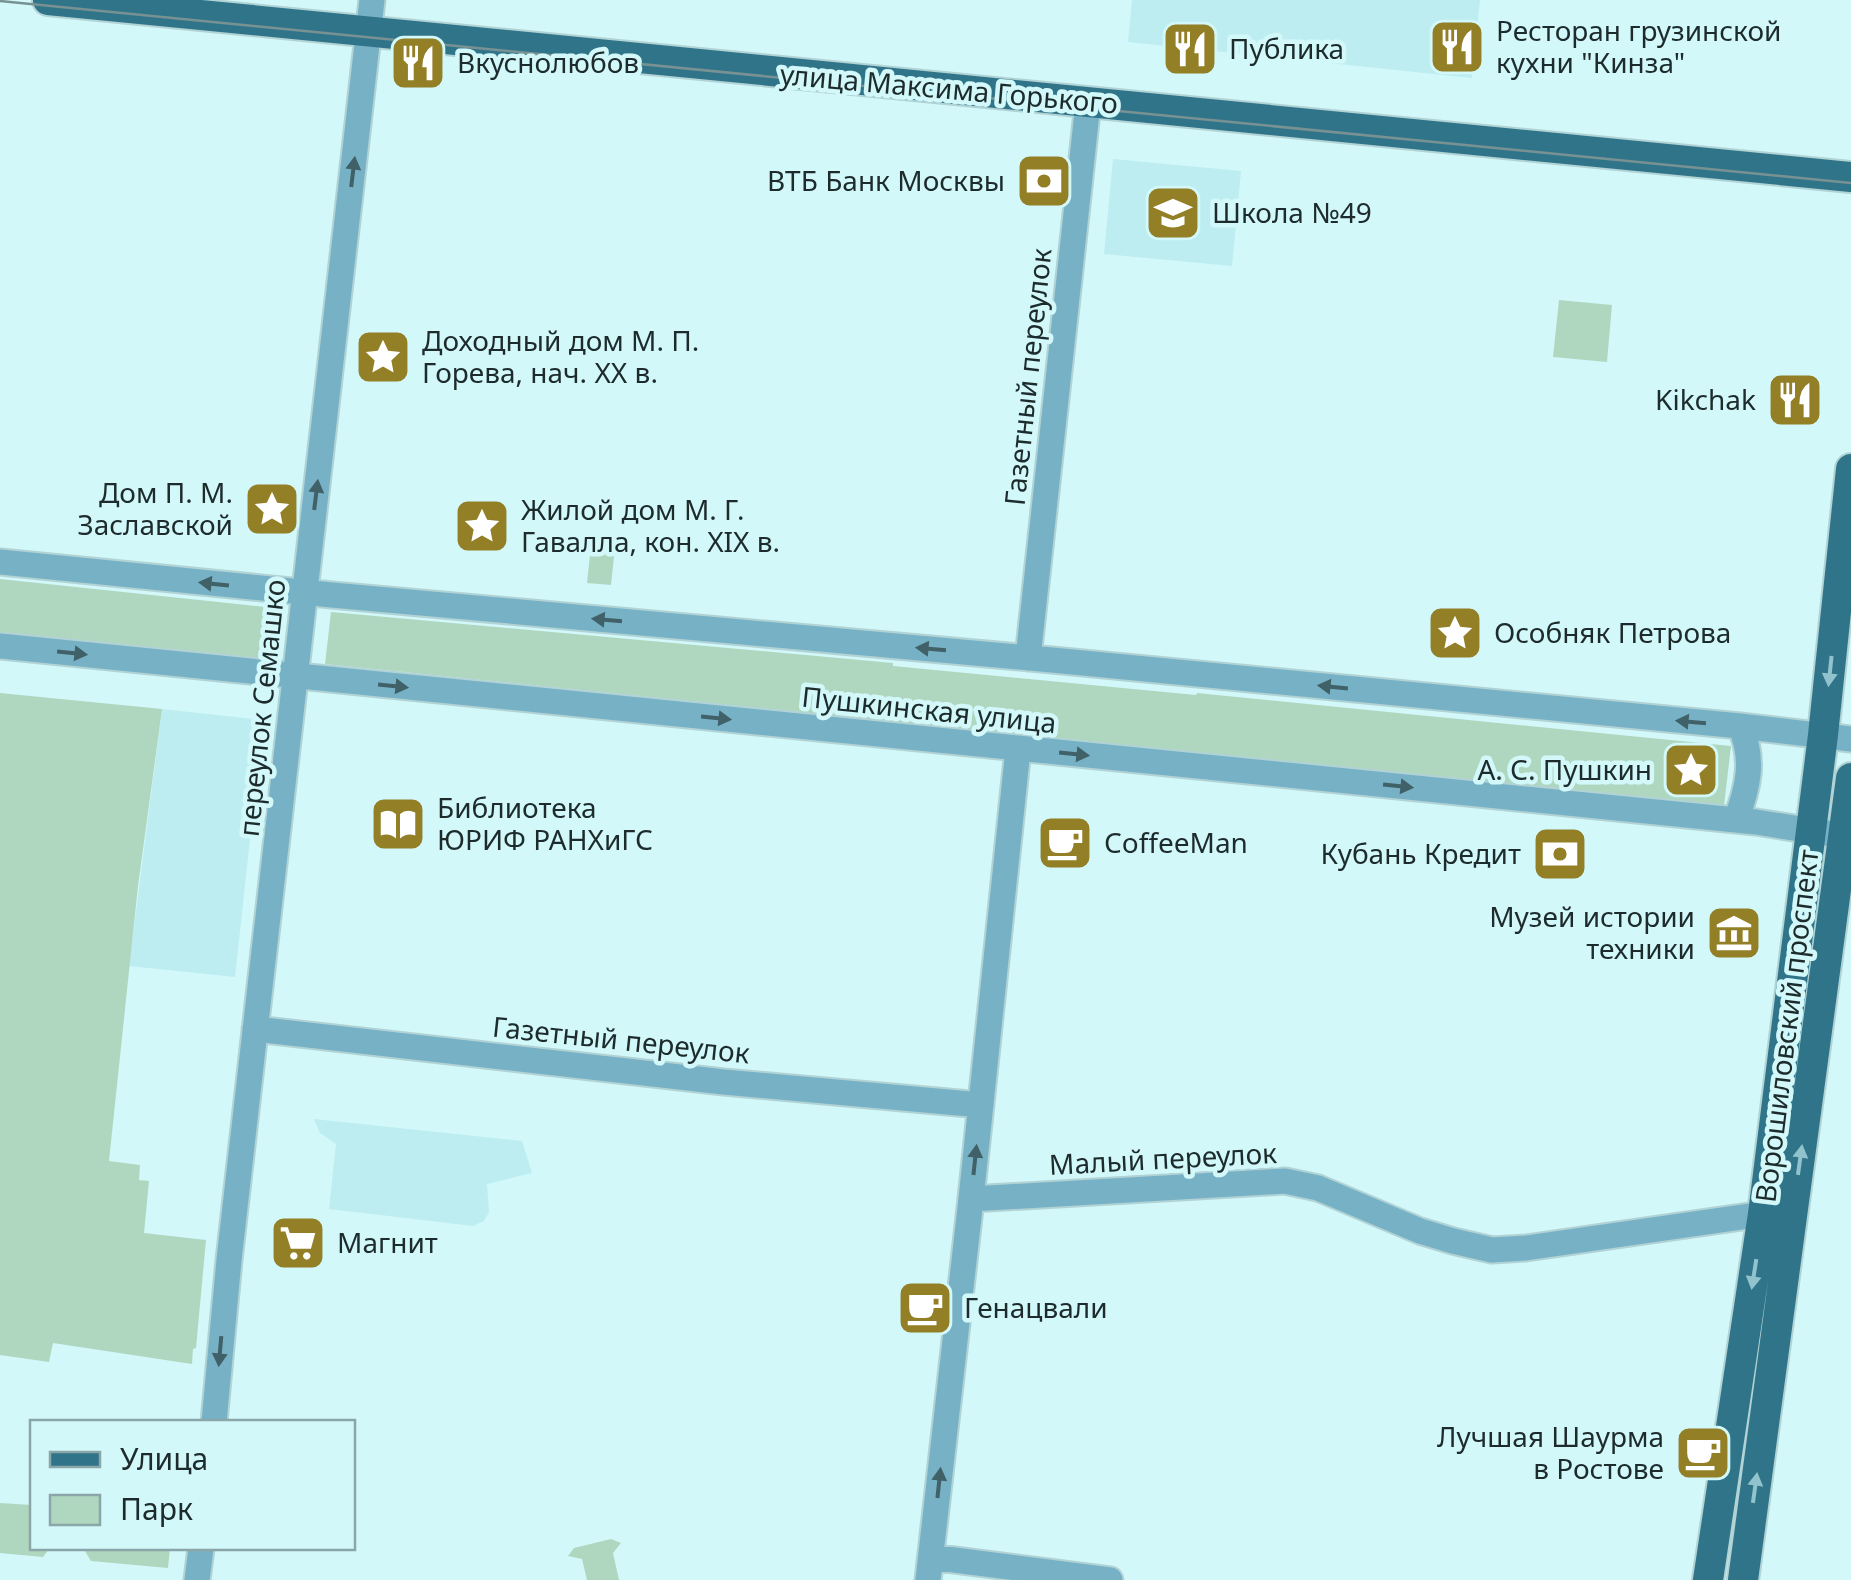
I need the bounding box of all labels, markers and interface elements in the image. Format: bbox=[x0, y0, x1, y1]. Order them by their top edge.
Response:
place label: Ресторан грузинской кухни "Кинза" bbox=[1496, 11, 1781, 81]
restaurant icon: Ресторан грузинской кухни "Кинза" bbox=[1427, 17, 1487, 77]
restaurant icon: Публика bbox=[1160, 19, 1220, 79]
place label: Публика bbox=[1229, 29, 1344, 67]
restaurant icon: Вкуснолюбов bbox=[388, 33, 448, 93]
place label: Вкуснолюбов bbox=[457, 43, 639, 81]
street label: улица Максима Горького bbox=[779, 54, 1120, 122]
bank icon: ВТБ Банк Москвы bbox=[1014, 151, 1074, 211]
one-way arrow bbox=[345, 156, 361, 188]
place label: ВТБ Банк Москвы bbox=[767, 161, 1005, 199]
school or university icon: Школа №49 bbox=[1143, 183, 1203, 243]
place label: Школа №49 bbox=[1212, 193, 1372, 231]
street label: Газетный переулок bbox=[995, 246, 1059, 507]
place label: Доходный дом М. П. Горева, нач. ХХ в. bbox=[422, 321, 699, 391]
place icon: Доходный дом М. П. Горева, нач. ХХ в. bbox=[353, 327, 413, 387]
restaurant icon: Kikchak bbox=[1765, 370, 1825, 430]
place label: Kikchak bbox=[1655, 380, 1756, 418]
place label: Дом П. М. Заславской bbox=[78, 473, 233, 543]
place icon: Дом П. М. Заславской bbox=[242, 479, 302, 539]
one-way arrow bbox=[308, 479, 324, 511]
place label: Жилой дом М. Г. Гавалла, кон. XIX в. bbox=[521, 490, 780, 560]
place icon: Жилой дом М. Г. Гавалла, кон. XIX в. bbox=[452, 496, 512, 556]
one-way arrow bbox=[197, 575, 229, 591]
street label: переулок Семашко bbox=[229, 577, 293, 838]
place icon: Особняк Петрова bbox=[1425, 603, 1485, 663]
one-way arrow bbox=[591, 611, 622, 627]
place label: Особняк Петрова bbox=[1494, 613, 1731, 651]
one-way arrow bbox=[914, 641, 946, 657]
one-way arrow bbox=[57, 646, 89, 662]
one-way arrow bbox=[1822, 655, 1838, 687]
street label: Пушкинская улица bbox=[800, 677, 1058, 741]
one-way arrow bbox=[377, 678, 409, 694]
one-way arrow bbox=[1317, 679, 1349, 695]
one-way arrow bbox=[701, 711, 732, 727]
one-way arrow bbox=[1675, 714, 1707, 730]
place icon: А. С. Пушкин bbox=[1661, 740, 1721, 800]
one-way arrow bbox=[1059, 747, 1091, 763]
place label: А. С. Пушкин bbox=[1477, 750, 1652, 788]
one-way arrow bbox=[1382, 779, 1414, 795]
place label: Библиотека ЮРИФ РАНХиГС bbox=[437, 788, 653, 858]
library icon: Библиотека ЮРИФ РАНХиГС bbox=[368, 794, 428, 854]
cafe icon: CoffeeMan bbox=[1035, 813, 1095, 873]
place label: CoffeeMan bbox=[1104, 823, 1248, 861]
bank icon: Кубань Кредит bbox=[1530, 824, 1590, 884]
place label: Кубань Кредит bbox=[1320, 834, 1521, 872]
street label: Ворошиловский проспект bbox=[1746, 847, 1827, 1204]
place label: Музей истории техники bbox=[1489, 897, 1695, 967]
museum icon: Музей истории техники bbox=[1704, 903, 1764, 963]
street label: Газетный переулок bbox=[491, 1007, 752, 1071]
street label: Малый переулок bbox=[1048, 1133, 1278, 1183]
one-way arrow bbox=[968, 1144, 984, 1176]
one-way arrow bbox=[1793, 1144, 1809, 1175]
supermarket icon: Магнит bbox=[268, 1213, 328, 1273]
place label: Магнит bbox=[337, 1223, 438, 1261]
one-way arrow bbox=[1746, 1259, 1761, 1290]
cafe icon: Генацвали bbox=[895, 1278, 955, 1338]
place label: Генацвали bbox=[964, 1288, 1108, 1326]
one-way arrow bbox=[212, 1336, 228, 1368]
place label: Лучшая Шаурма в Ростове bbox=[1437, 1417, 1664, 1487]
legend bbox=[30, 1420, 355, 1550]
cafe icon: Лучшая Шаурма в Ростове bbox=[1673, 1423, 1733, 1483]
text: Улица bbox=[120, 1438, 208, 1479]
one-way arrow bbox=[931, 1467, 947, 1499]
one-way arrow bbox=[1748, 1471, 1764, 1503]
text: Парк bbox=[120, 1488, 193, 1529]

